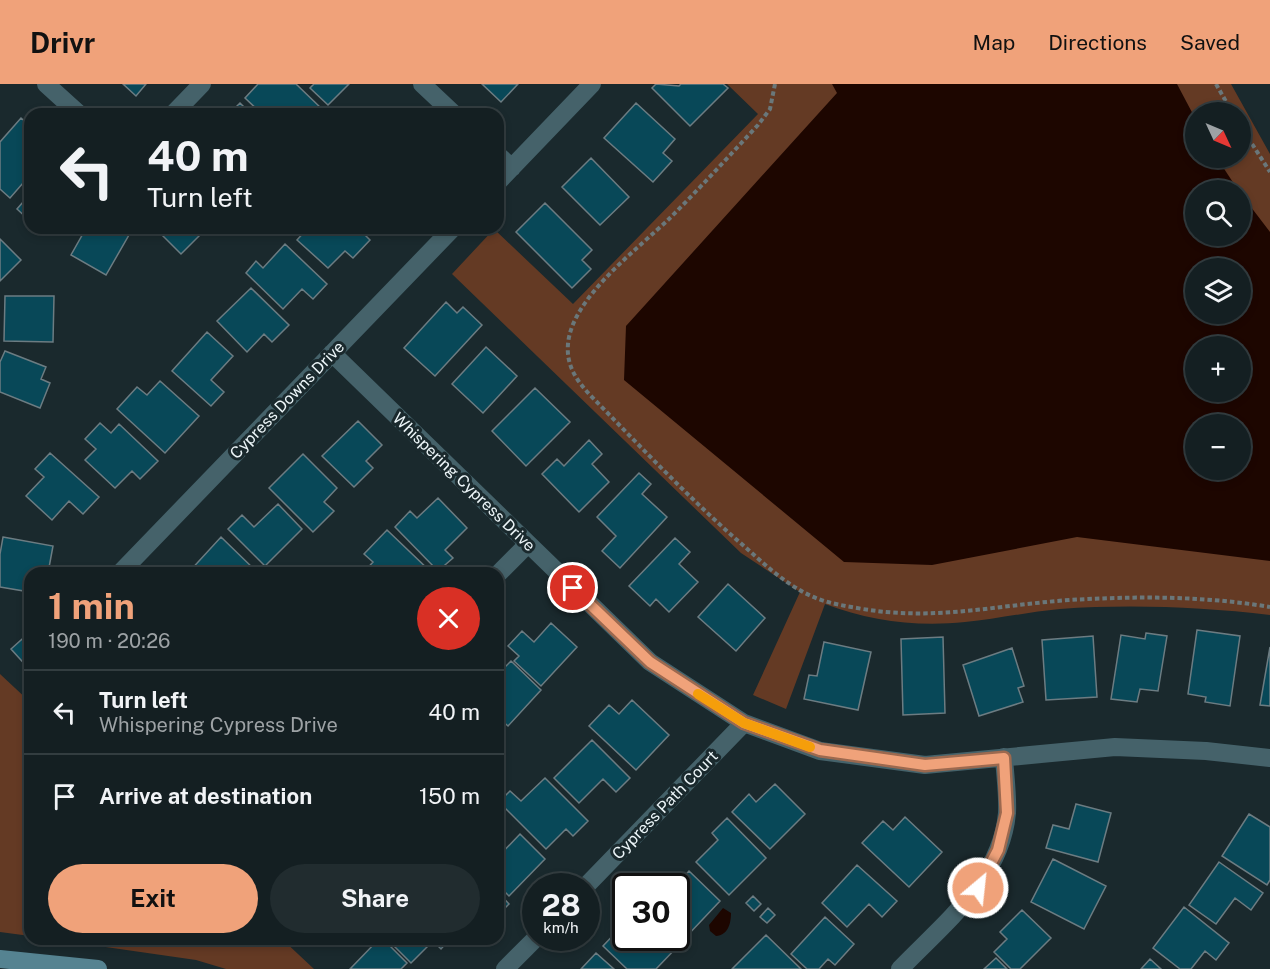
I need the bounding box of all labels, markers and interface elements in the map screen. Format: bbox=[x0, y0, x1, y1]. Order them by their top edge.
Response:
text: Drivr bbox=[30, 26, 95, 59]
text: Map bbox=[973, 30, 1015, 55]
text: Directions bbox=[1048, 30, 1147, 55]
text: Saved bbox=[1180, 30, 1240, 55]
north arrow bbox=[1185, 102, 1251, 168]
map controls bbox=[1185, 102, 1251, 480]
text: 40 m bbox=[147, 131, 249, 180]
icon: left bbox=[48, 132, 126, 210]
button: search bbox=[1185, 180, 1251, 246]
text: Turn left bbox=[147, 181, 253, 213]
button: layers bbox=[1185, 258, 1251, 324]
button: + bbox=[1185, 336, 1251, 402]
street label: Cypress Downs Drive bbox=[226, 337, 348, 463]
street label: Whispering Cypress Drive bbox=[389, 409, 539, 555]
button: − bbox=[1185, 414, 1251, 480]
pin bbox=[547, 562, 598, 613]
icon: arrive bbox=[556, 571, 589, 604]
text: 1 min bbox=[48, 585, 135, 627]
button: close bbox=[417, 587, 480, 650]
text: 190 m · 20:26 bbox=[48, 629, 171, 653]
text: Turn left bbox=[99, 687, 188, 713]
icon: left bbox=[48, 696, 81, 729]
text: 40 m bbox=[428, 699, 480, 725]
text: Whispering Cypress Drive bbox=[99, 713, 338, 737]
street label: Cypress Path Court bbox=[608, 747, 722, 863]
icon: arrive bbox=[48, 780, 81, 813]
text: Arrive at destination bbox=[99, 783, 312, 809]
text: 150 m bbox=[419, 783, 480, 809]
position arrow bbox=[946, 856, 1010, 920]
button: Exit bbox=[48, 864, 258, 933]
button: Share bbox=[270, 864, 480, 933]
speed limit sign: 30 bbox=[612, 873, 690, 951]
text: 28 bbox=[541, 887, 581, 923]
text: km/h bbox=[543, 919, 579, 936]

